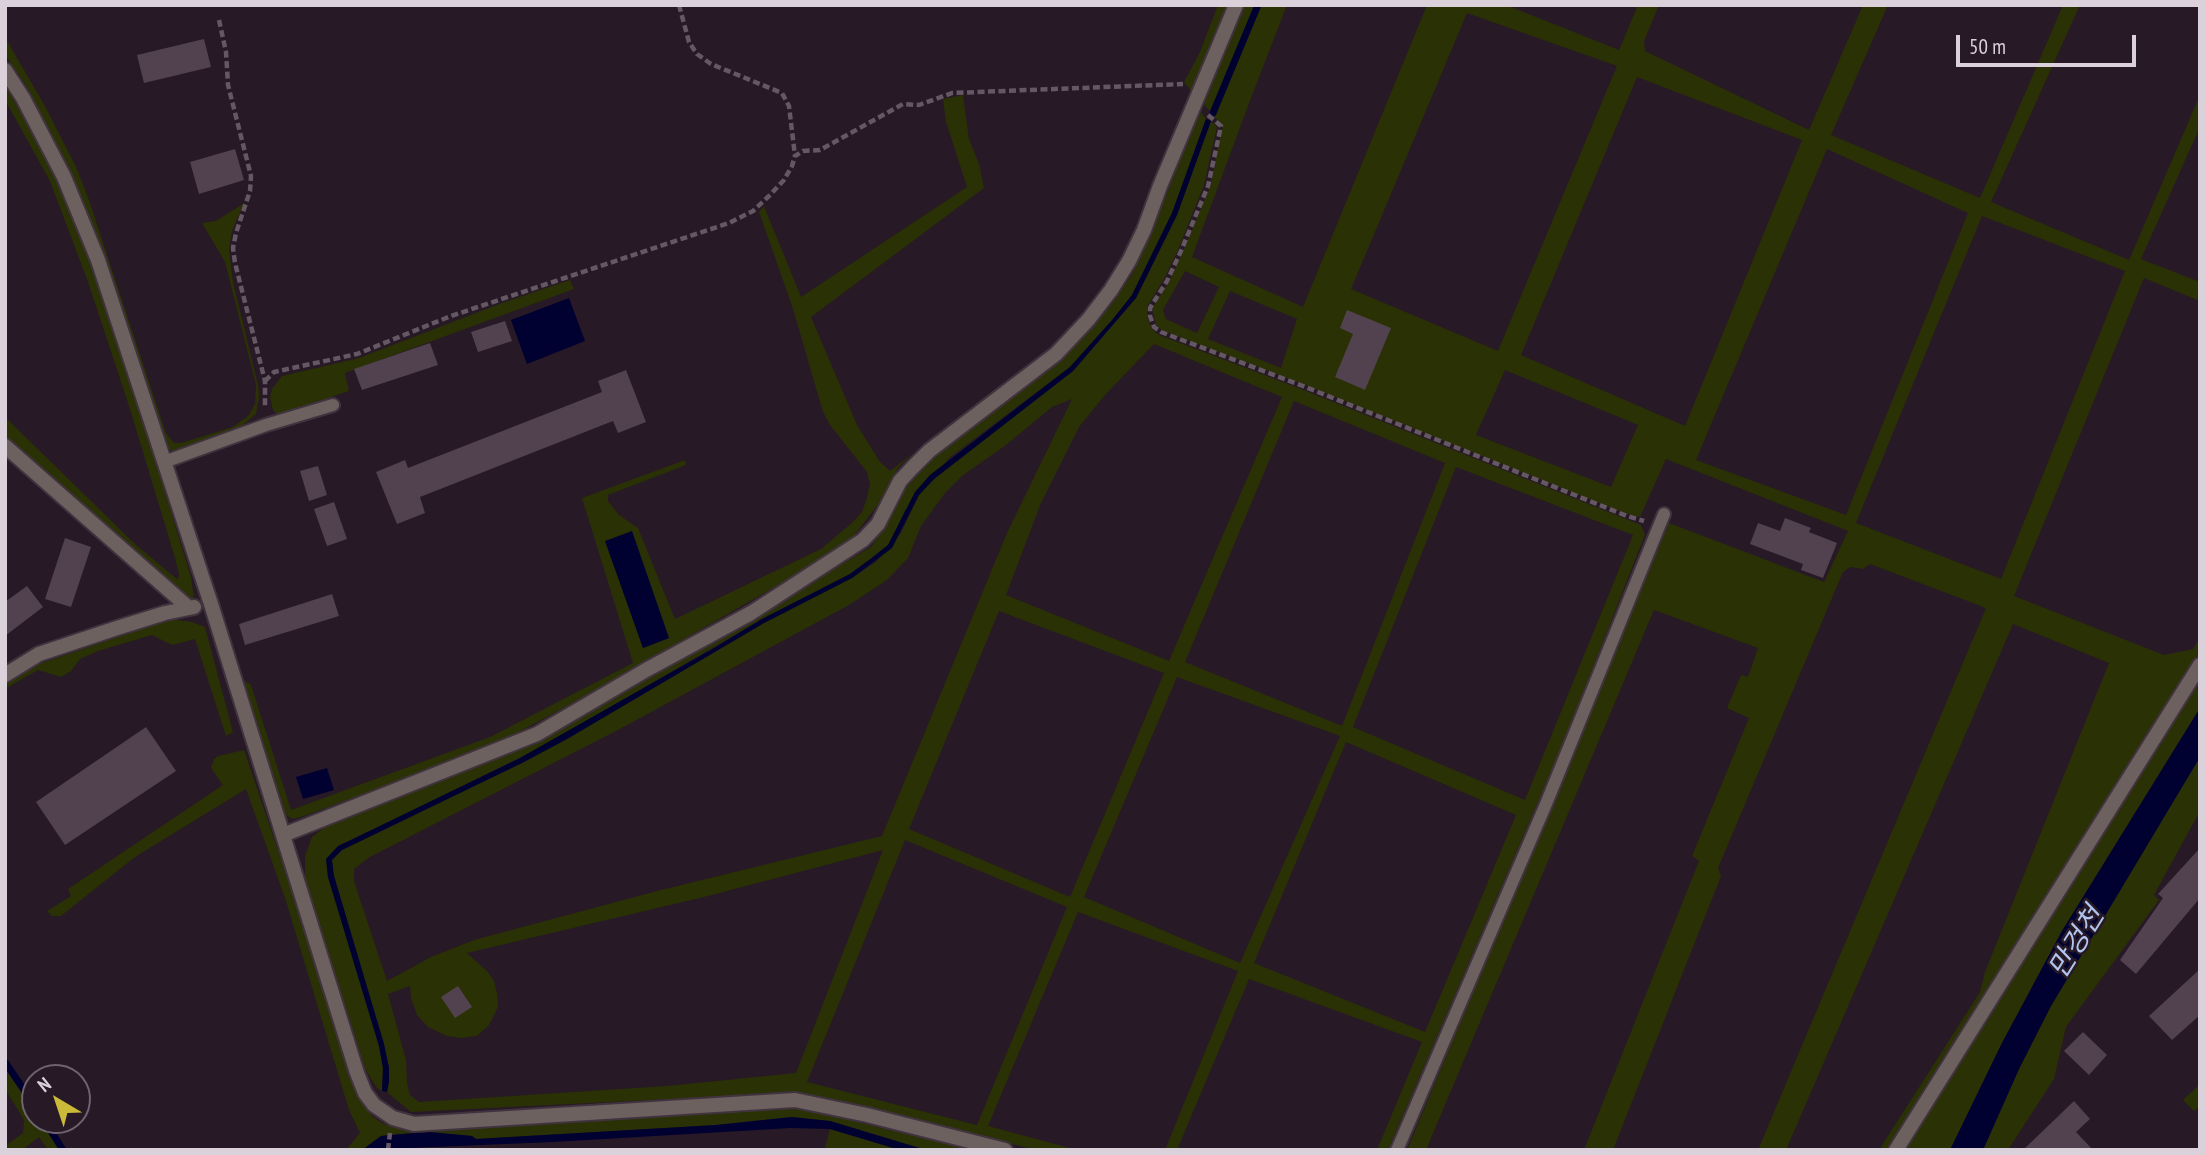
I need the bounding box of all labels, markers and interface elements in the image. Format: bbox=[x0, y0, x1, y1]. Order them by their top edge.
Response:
scale bar bbox=[1960, 21, 2140, 65]
text: 50 m bbox=[1969, 33, 2006, 60]
water label: 만겅천 bbox=[2042, 901, 2112, 985]
north arrow bbox=[21, 1064, 91, 1134]
text: N bbox=[32, 1072, 56, 1097]

